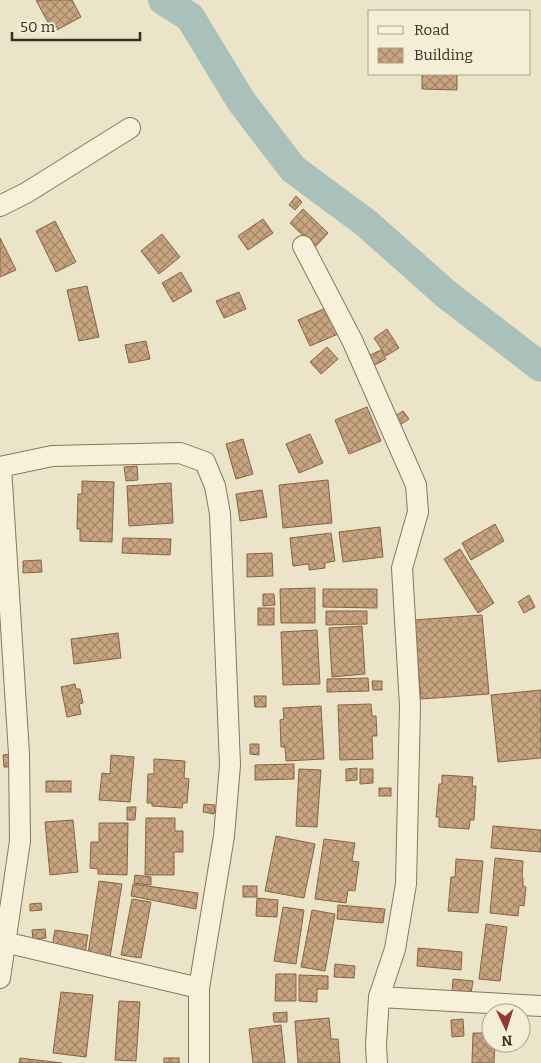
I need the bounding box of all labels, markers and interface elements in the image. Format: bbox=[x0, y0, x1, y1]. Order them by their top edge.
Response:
scale bar bbox=[12, 10, 140, 42]
legend bbox=[368, 10, 531, 75]
text: 50 m bbox=[20, 18, 56, 36]
text: Road bbox=[414, 21, 449, 39]
text: Building bbox=[414, 46, 473, 64]
north arrow bbox=[481, 1003, 531, 1053]
text: N bbox=[501, 1032, 513, 1049]

